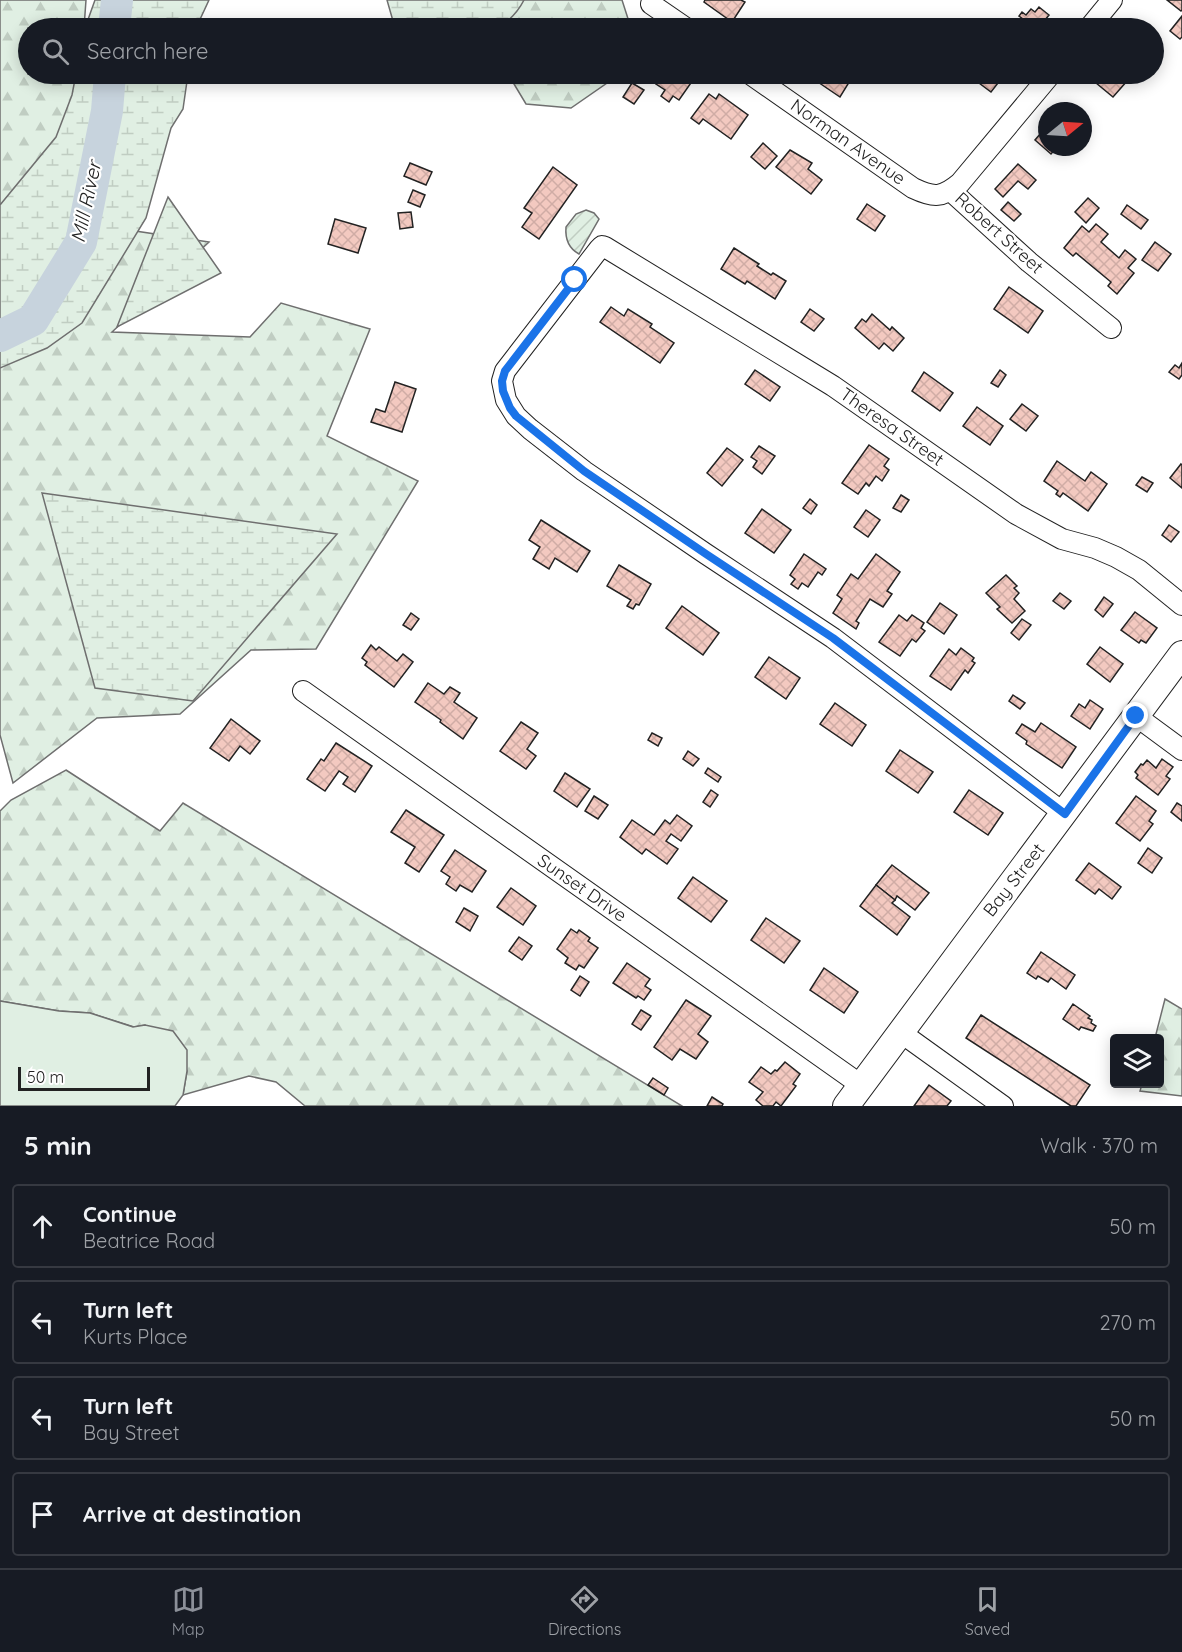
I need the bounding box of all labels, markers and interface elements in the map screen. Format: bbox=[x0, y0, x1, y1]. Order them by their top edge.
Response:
search box bbox=[18, 18, 1164, 84]
icon: search bbox=[39, 35, 72, 68]
text: Search here bbox=[87, 37, 208, 65]
street label: Norman Avenue bbox=[786, 93, 910, 190]
north arrow bbox=[1038, 102, 1092, 156]
water label: Mill River bbox=[65, 157, 107, 245]
street label: Robert Street bbox=[950, 187, 1048, 278]
route start bbox=[561, 266, 587, 292]
street label: Theresa Street bbox=[836, 382, 949, 471]
route end bbox=[1122, 702, 1148, 728]
street label: Bay Street bbox=[978, 838, 1049, 921]
street label: Sunset Drive bbox=[533, 848, 631, 927]
map controls bbox=[1110, 1034, 1164, 1088]
button: layers bbox=[1110, 1034, 1164, 1088]
scale bar bbox=[18, 1064, 150, 1092]
text: 50 m bbox=[27, 1067, 64, 1087]
text: 5 min bbox=[24, 1129, 92, 1162]
text: Walk · 370 m bbox=[1040, 1133, 1158, 1158]
text: Continue bbox=[83, 1200, 177, 1228]
icon: ahead bbox=[26, 1210, 59, 1243]
text: 50 m bbox=[1110, 1214, 1156, 1239]
text: Beatrice Road bbox=[83, 1228, 215, 1253]
text: Turn left bbox=[83, 1296, 173, 1324]
icon: left bbox=[26, 1306, 59, 1339]
text: 270 m bbox=[1099, 1310, 1156, 1335]
text: Kurts Place bbox=[83, 1324, 188, 1349]
text: Turn left bbox=[83, 1392, 173, 1420]
icon: left bbox=[26, 1402, 59, 1435]
text: 50 m bbox=[1110, 1406, 1156, 1431]
text: Bay Street bbox=[83, 1420, 180, 1445]
icon: arrive bbox=[26, 1498, 59, 1531]
text: Arrive at destination bbox=[83, 1500, 301, 1528]
tab: Map bbox=[172, 1583, 205, 1639]
tab: Directions bbox=[548, 1583, 621, 1639]
tab: Saved bbox=[965, 1583, 1010, 1639]

